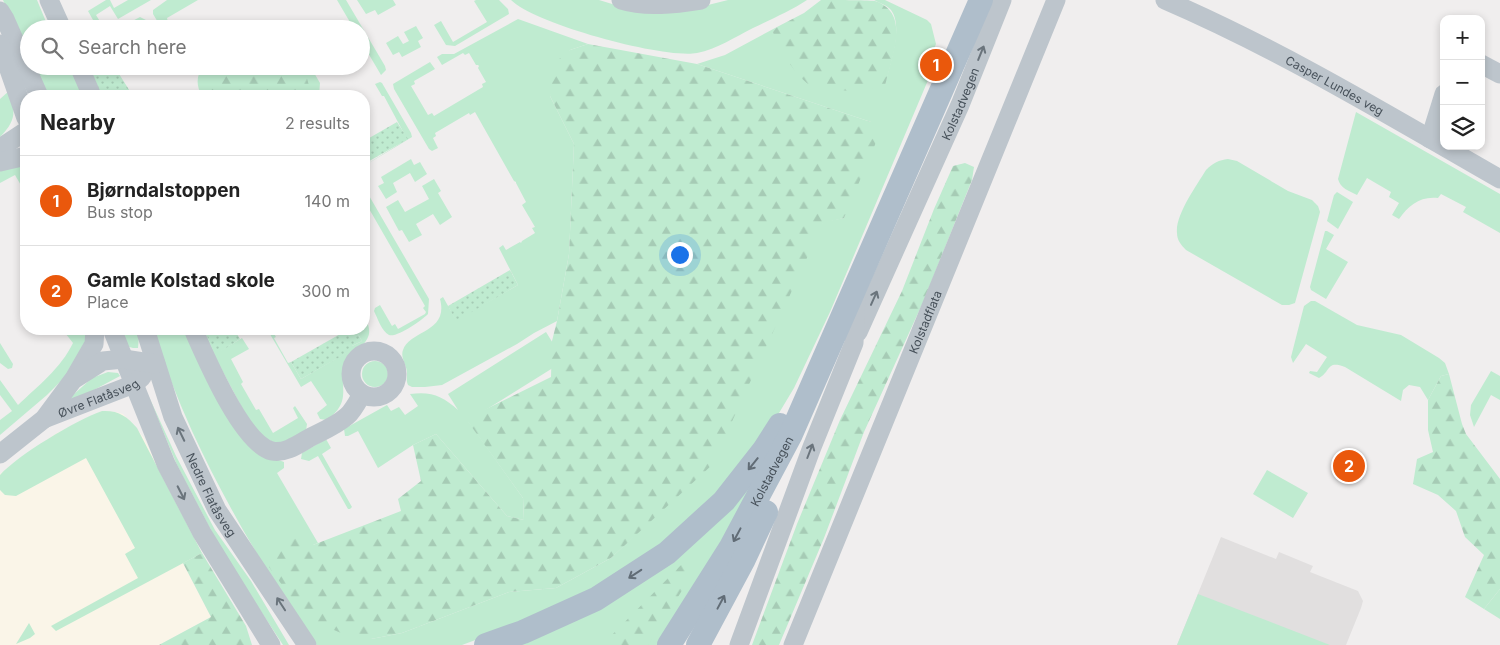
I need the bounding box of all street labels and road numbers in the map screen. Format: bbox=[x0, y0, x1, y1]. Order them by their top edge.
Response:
street label: Casper Lundes veg bbox=[1283, 52, 1387, 118]
street label: Kolstadvegen bbox=[938, 65, 982, 142]
street label: Kolstadflata bbox=[905, 288, 944, 356]
street label: Øvre Flatåsveg bbox=[56, 376, 142, 420]
street label: Kolstadvegen bbox=[747, 433, 796, 509]
street label: Nedre Flatåsveg bbox=[183, 450, 240, 539]

